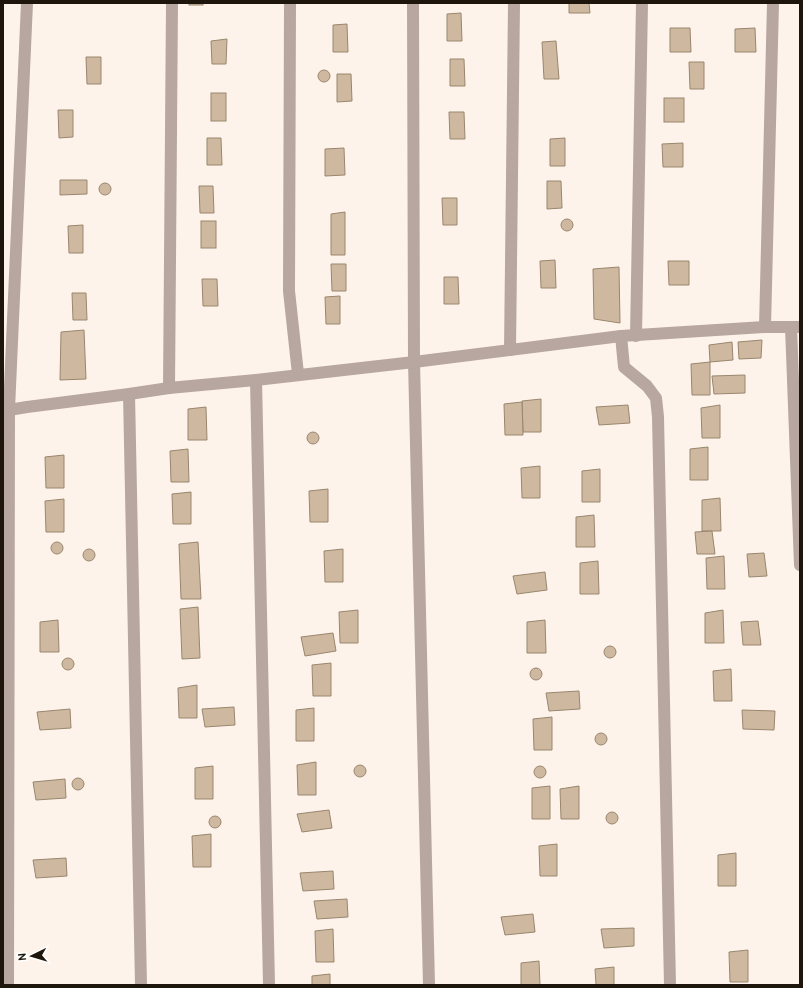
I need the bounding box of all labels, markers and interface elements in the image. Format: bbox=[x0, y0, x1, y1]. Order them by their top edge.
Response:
north arrow bbox=[12, 936, 52, 976]
text: N bbox=[16, 952, 30, 961]

